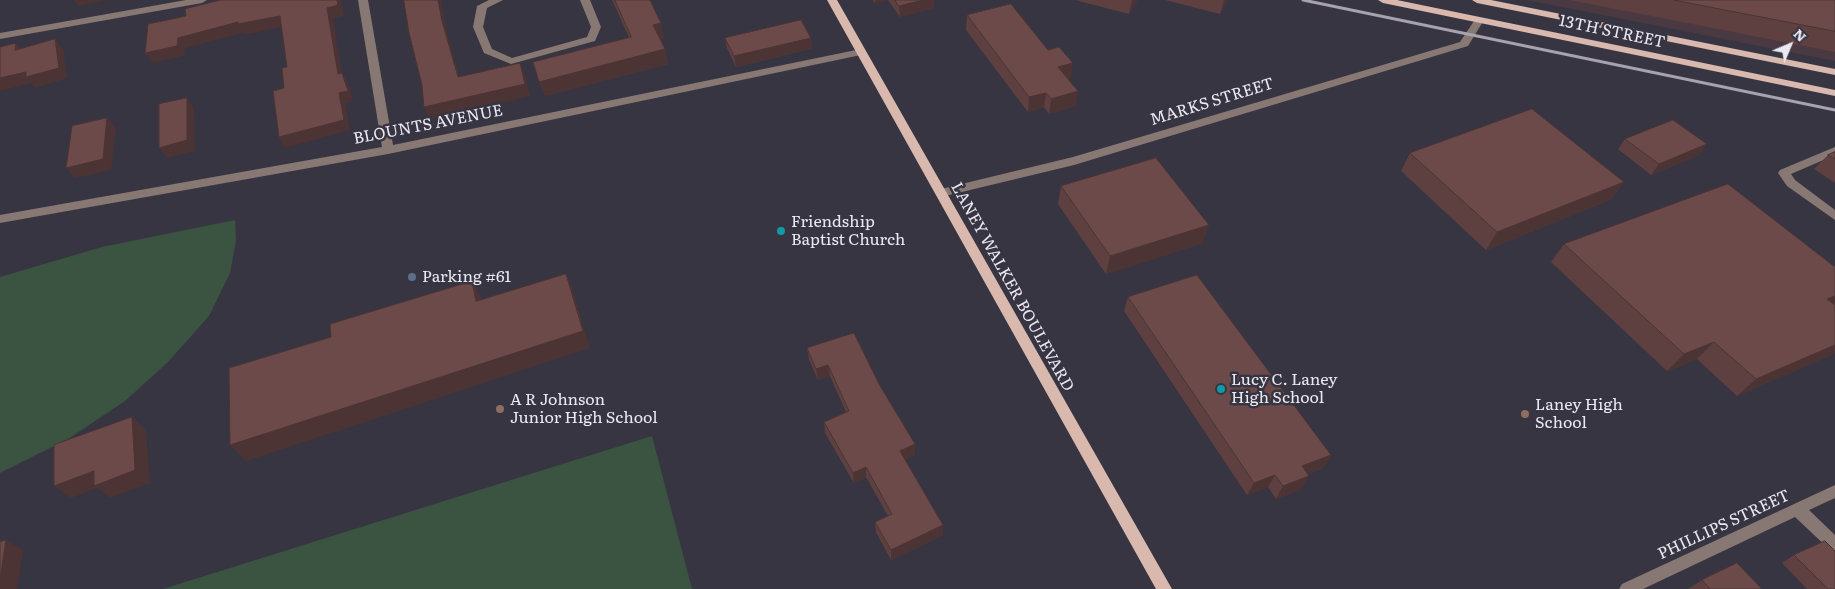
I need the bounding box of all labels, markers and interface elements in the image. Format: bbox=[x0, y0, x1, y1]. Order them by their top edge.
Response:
street label: 13TH STREET bbox=[1557, 11, 1667, 53]
north arrow bbox=[1765, 20, 1815, 70]
text: N bbox=[1789, 23, 1812, 46]
street label: MARKS STREET bbox=[1148, 74, 1276, 130]
street label: BLOUNTS AVENUE bbox=[352, 101, 504, 149]
street label: LANEY WALKER BOULEVARD bbox=[946, 179, 1078, 395]
place label: Friendship Baptist Church bbox=[791, 212, 905, 250]
marker: Friendship Baptist Church bbox=[775, 225, 787, 237]
place label: Parking #61 bbox=[422, 267, 511, 287]
marker: Parking #61 bbox=[406, 271, 418, 283]
place label: Lucy C. Laney High School bbox=[1231, 370, 1338, 408]
marker: Lucy C. Laney High School bbox=[1215, 383, 1227, 395]
place label: A R Johnson Junior High School bbox=[510, 390, 658, 428]
place label: Laney High School bbox=[1535, 395, 1623, 433]
marker: A R Johnson Junior High School bbox=[494, 403, 506, 415]
marker: Laney High School bbox=[1519, 408, 1531, 420]
street label: PHILLIPS STREET bbox=[1655, 486, 1793, 564]

